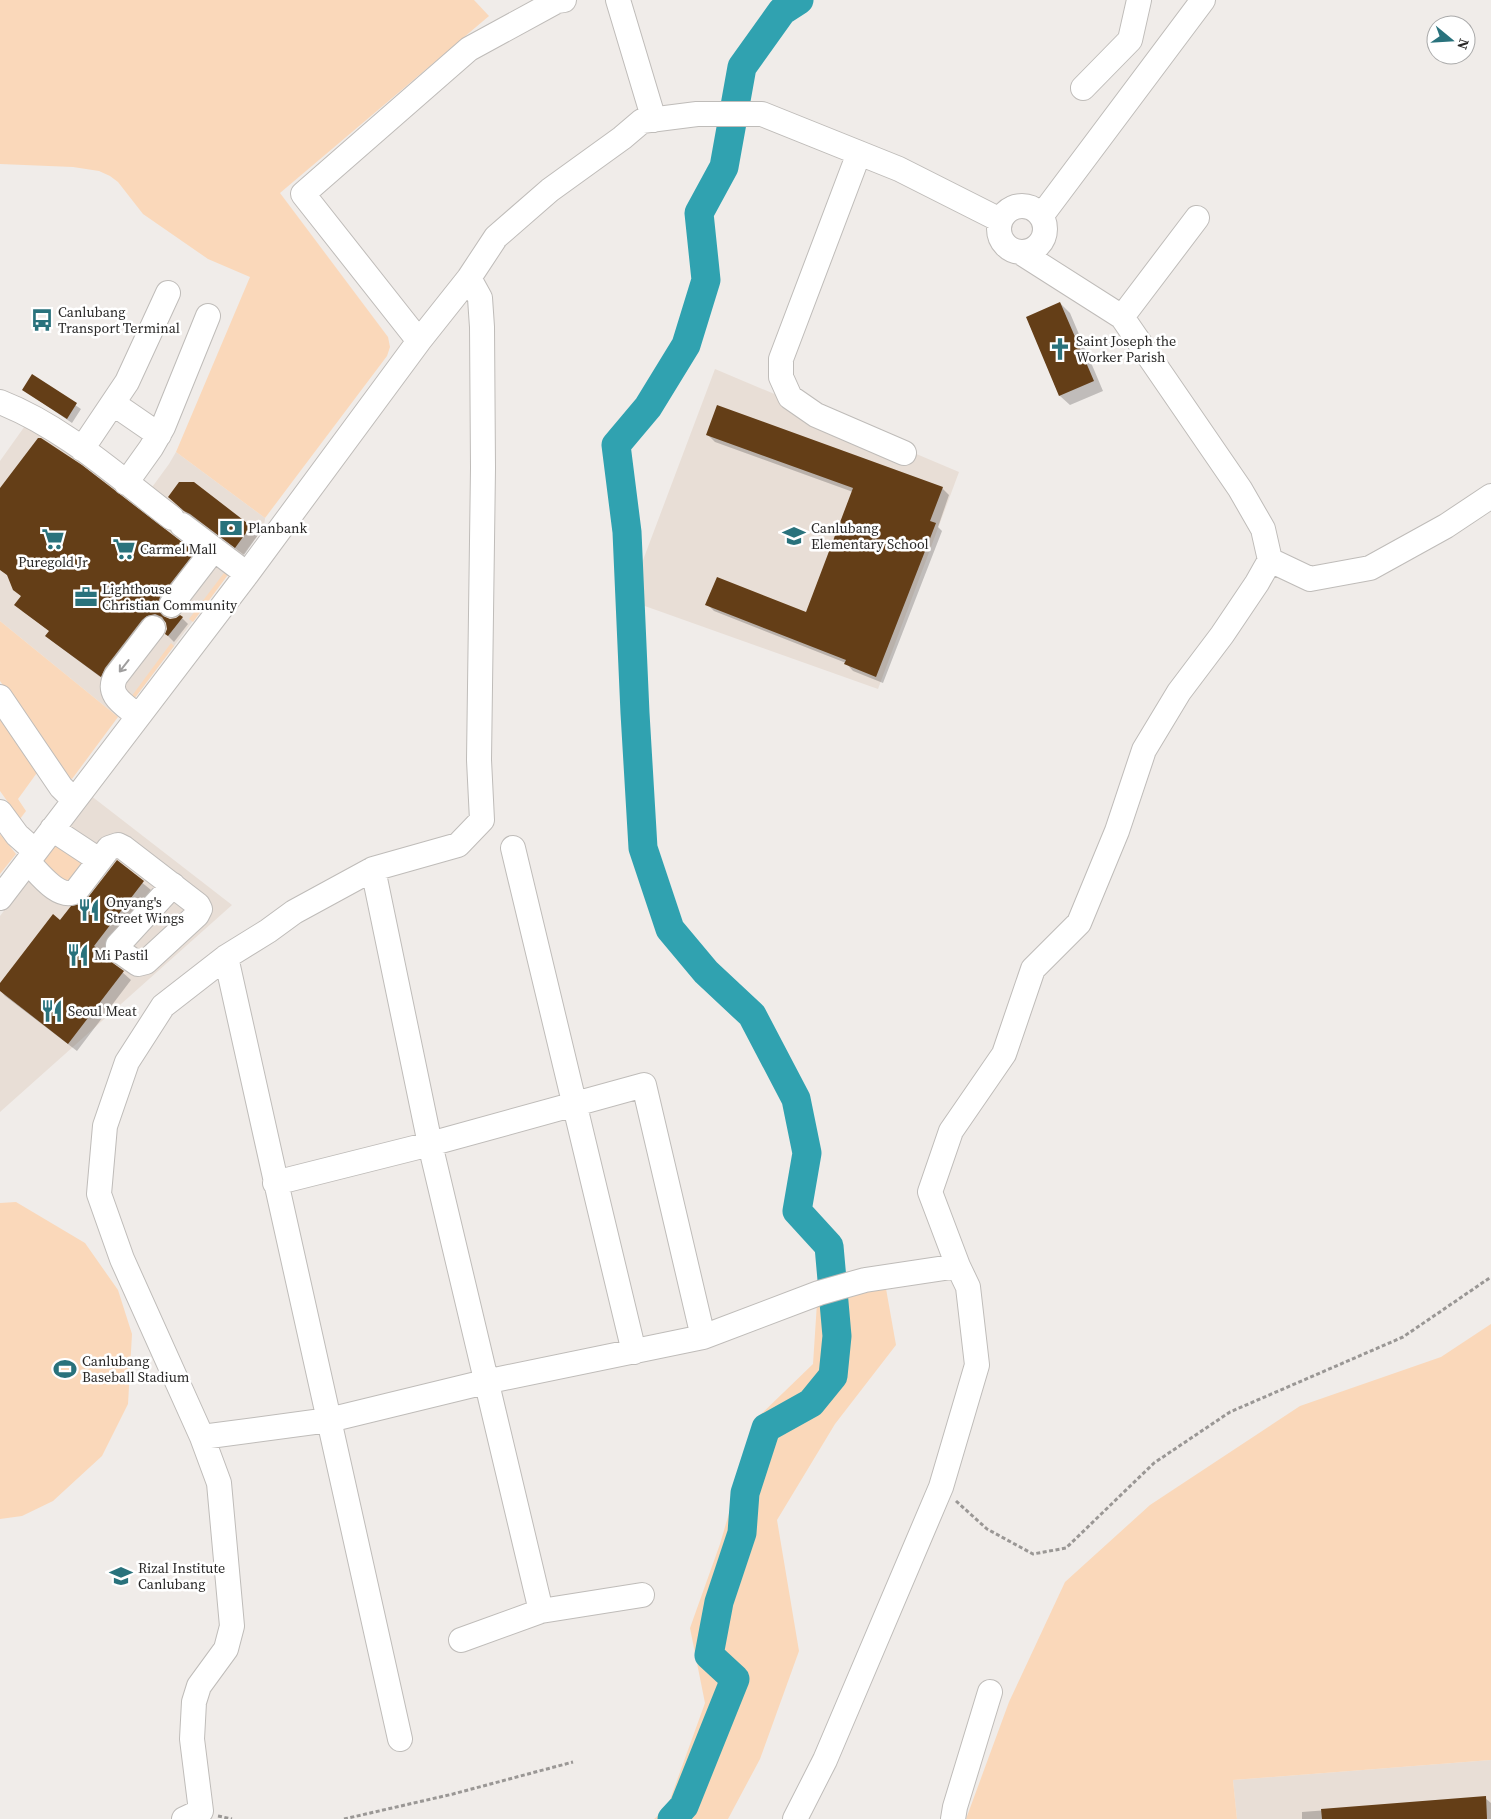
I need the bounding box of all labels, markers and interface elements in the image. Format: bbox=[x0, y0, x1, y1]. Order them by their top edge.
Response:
north arrow bbox=[1426, 15, 1476, 65]
text: N bbox=[1452, 36, 1474, 52]
place label: Canlubang Transport Terminal bbox=[58, 302, 180, 338]
bus stop icon: Canlubang Transport Terminal bbox=[29, 307, 55, 333]
place label: Saint Joseph the Worker Parish bbox=[1076, 331, 1176, 367]
church icon: Saint Joseph the Worker Parish bbox=[1047, 336, 1073, 362]
bank icon: Planbank bbox=[218, 515, 244, 541]
place label: Planbank bbox=[248, 518, 307, 538]
place label: Canlubang Elementary School bbox=[811, 518, 929, 554]
school or university icon: Canlubang Elementary School bbox=[781, 523, 807, 549]
supermarket icon: Puregold Jr bbox=[40, 526, 66, 552]
supermarket icon: Carmel Mall bbox=[111, 536, 137, 562]
place label: Carmel Mall bbox=[140, 539, 217, 559]
place label: Puregold Jr bbox=[18, 552, 88, 572]
place label: Lighthouse Christian Community bbox=[102, 579, 238, 615]
office icon: Lighthouse Christian Community bbox=[73, 584, 99, 610]
one-way arrow bbox=[118, 659, 129, 672]
place label: Onyang's Street Wings bbox=[106, 892, 184, 928]
restaurant icon: Onyang's Street Wings bbox=[76, 897, 102, 923]
restaurant icon: Mi Pastil bbox=[65, 942, 91, 968]
place label: Mi Pastil bbox=[94, 945, 148, 965]
restaurant icon: Seoul Meat bbox=[39, 998, 65, 1024]
place label: Seoul Meat bbox=[68, 1001, 137, 1021]
place label: Canlubang Baseball Stadium bbox=[82, 1351, 190, 1387]
sports icon: Canlubang Baseball Stadium bbox=[52, 1356, 78, 1382]
place label: Rizal Institute Canlubang bbox=[138, 1558, 225, 1594]
school or university icon: Rizal Institute Canlubang bbox=[108, 1563, 134, 1589]

